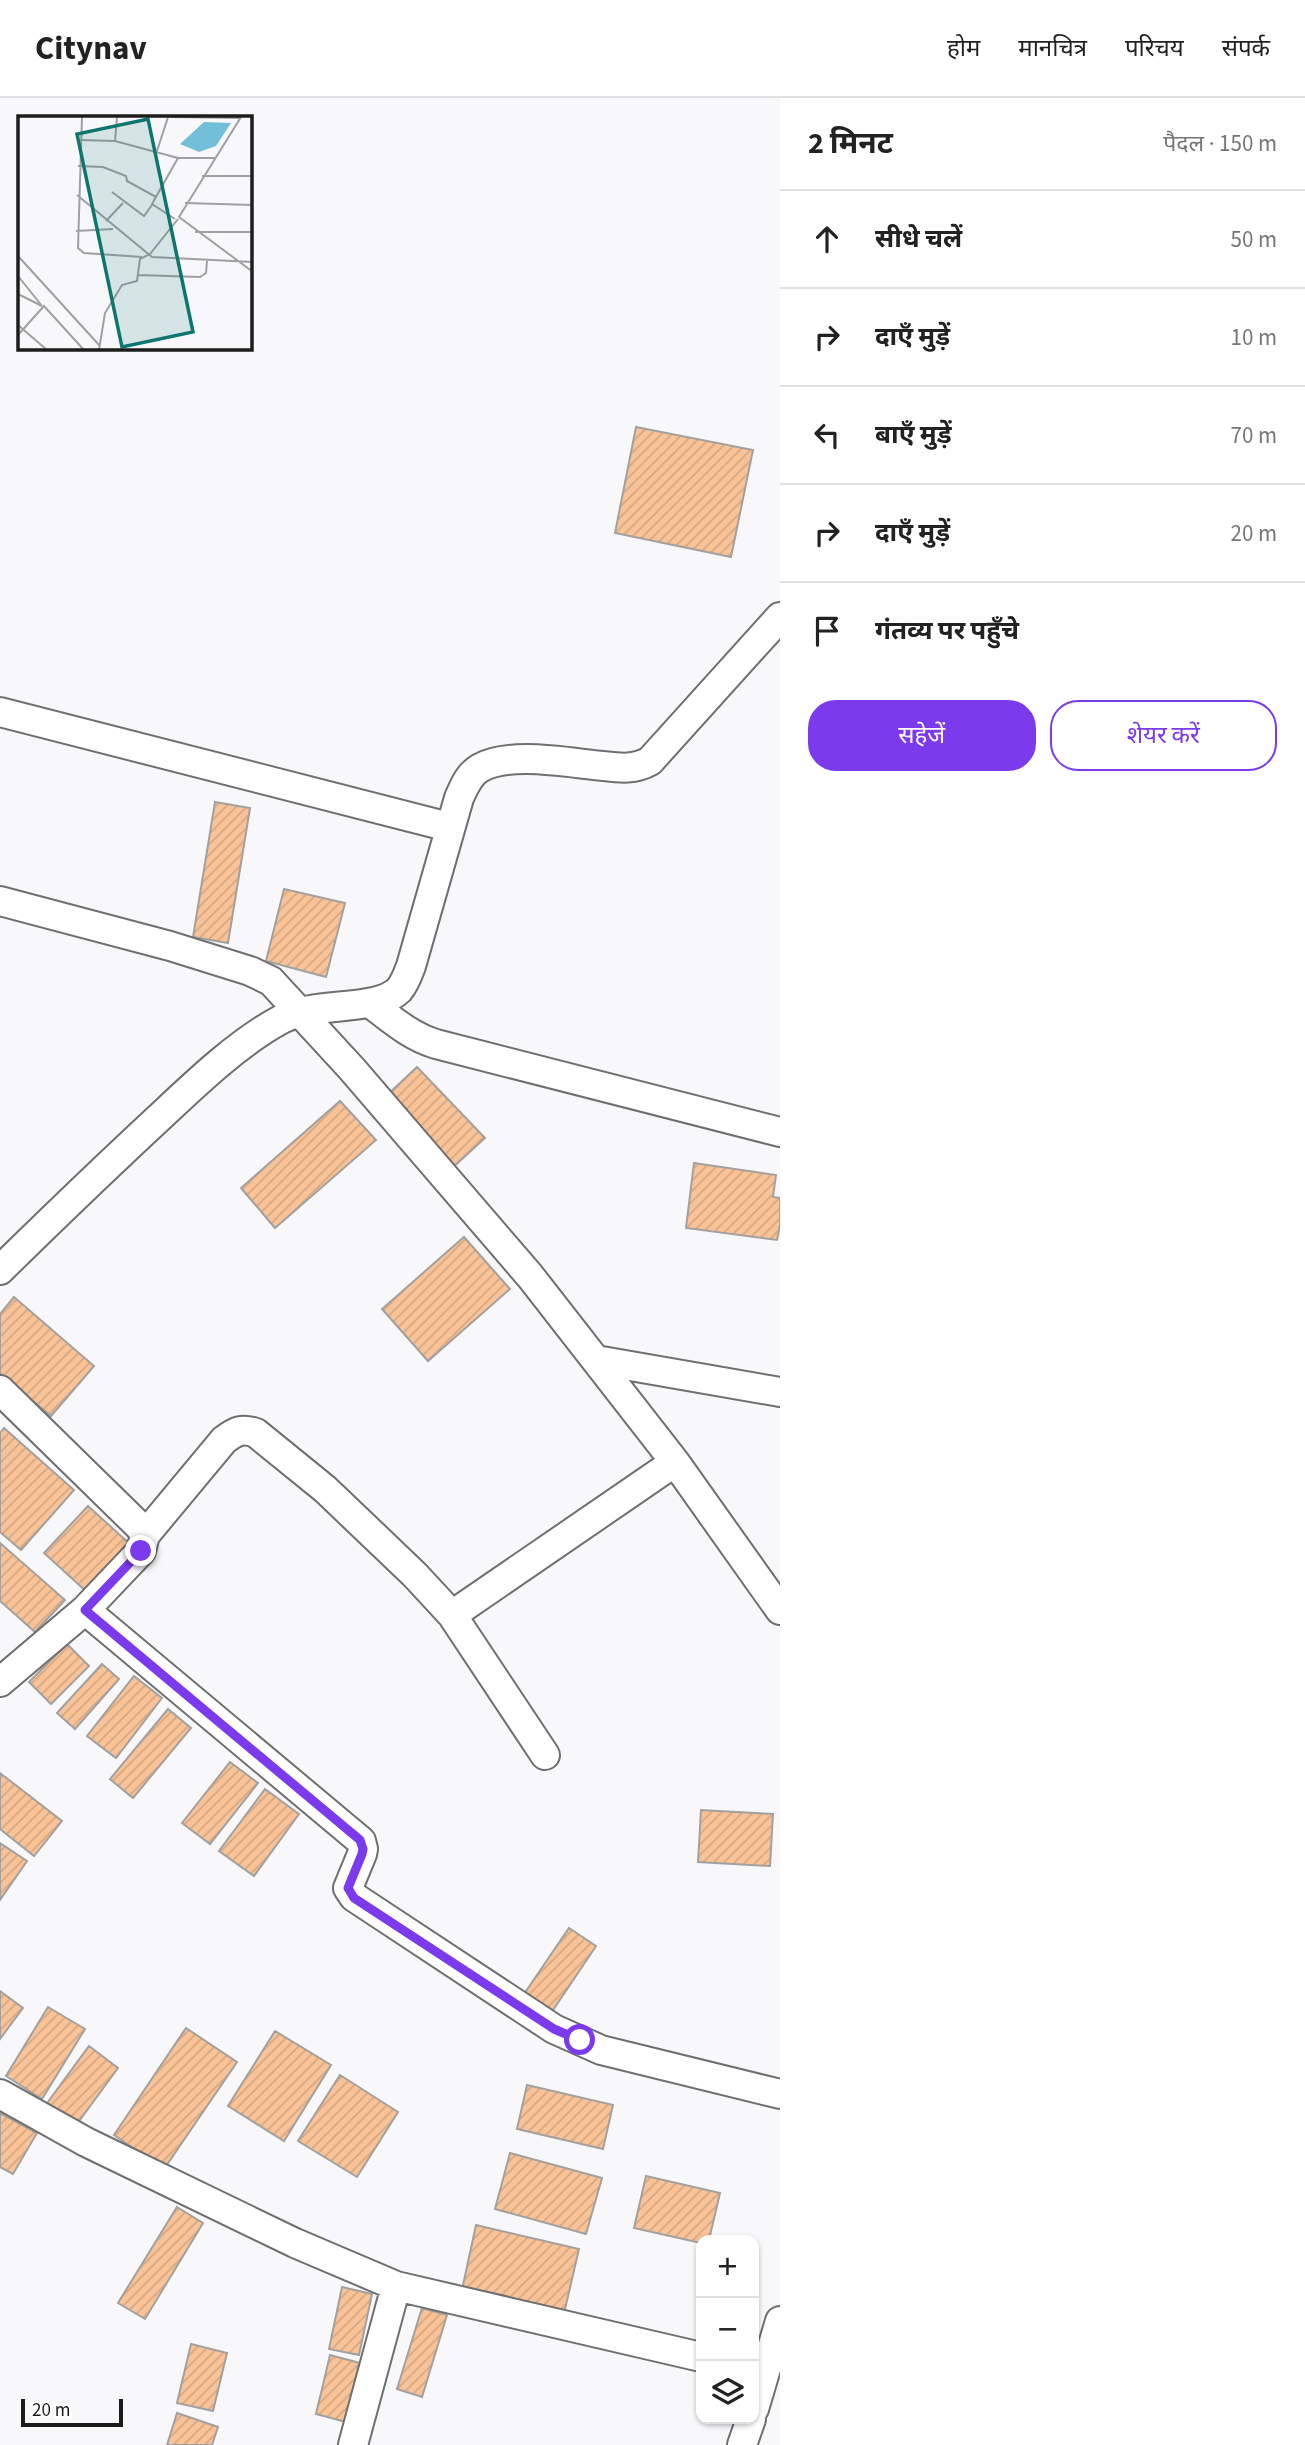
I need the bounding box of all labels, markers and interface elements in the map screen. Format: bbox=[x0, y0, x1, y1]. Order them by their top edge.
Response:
text: Citynav bbox=[35, 25, 147, 72]
text: होम bbox=[947, 31, 980, 66]
text: मानचित्र bbox=[1018, 31, 1087, 66]
text: परिचय bbox=[1125, 31, 1184, 66]
text: संपर्क bbox=[1222, 31, 1270, 66]
inset map bbox=[18, 116, 252, 350]
text: 2 मिनट bbox=[808, 122, 893, 165]
text: पैदल · 150 m bbox=[1163, 127, 1277, 160]
icon: ahead bbox=[808, 220, 846, 258]
text: सीधे चलें bbox=[875, 220, 962, 257]
text: 50 m bbox=[1230, 223, 1277, 256]
icon: right bbox=[808, 318, 846, 356]
text: दाएँ मुड़ें bbox=[875, 318, 950, 355]
text: 10 m bbox=[1230, 321, 1277, 354]
icon: left bbox=[808, 416, 846, 454]
text: बाएँ मुड़ें bbox=[875, 416, 952, 453]
text: 70 m bbox=[1230, 419, 1277, 452]
icon: right bbox=[808, 514, 846, 552]
text: दाएँ मुड़ें bbox=[875, 514, 950, 551]
text: 20 m bbox=[1230, 517, 1277, 550]
icon: arrive bbox=[808, 612, 846, 650]
text: गंतव्य पर पहुँचे bbox=[875, 612, 1019, 649]
button: सहेजें bbox=[808, 700, 1036, 771]
button: शेयर करें bbox=[1050, 700, 1277, 771]
route end bbox=[125, 1535, 156, 1566]
route start bbox=[564, 2024, 595, 2055]
map controls bbox=[696, 2235, 759, 2424]
button: + bbox=[696, 2235, 759, 2298]
button: − bbox=[696, 2298, 759, 2361]
button: layers bbox=[696, 2361, 759, 2424]
scale bar bbox=[21, 2396, 122, 2428]
text: 20 m bbox=[32, 2397, 70, 2424]

